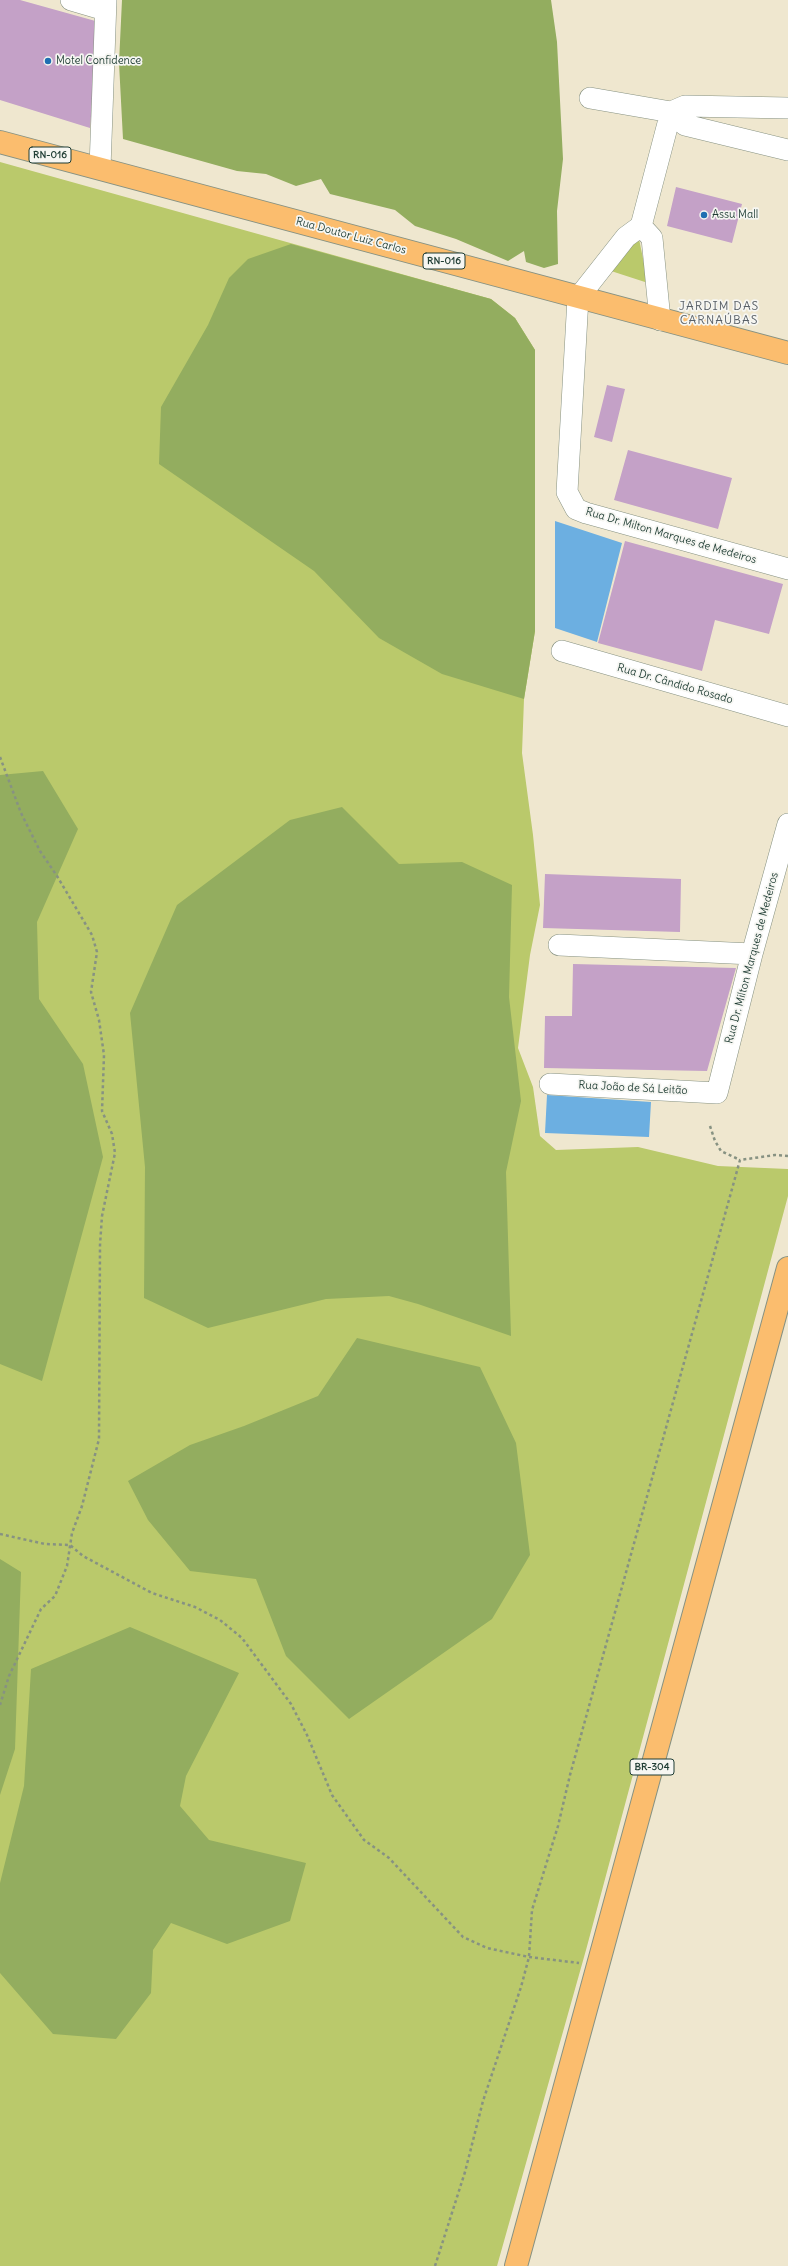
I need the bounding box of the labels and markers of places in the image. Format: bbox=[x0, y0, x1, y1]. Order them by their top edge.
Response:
place label: Motel Confidence bbox=[56, 54, 141, 68]
marker: Motel Confidence bbox=[43, 56, 53, 66]
place label: Assu Mall bbox=[712, 208, 758, 222]
marker: Assu Mall bbox=[699, 210, 709, 220]

